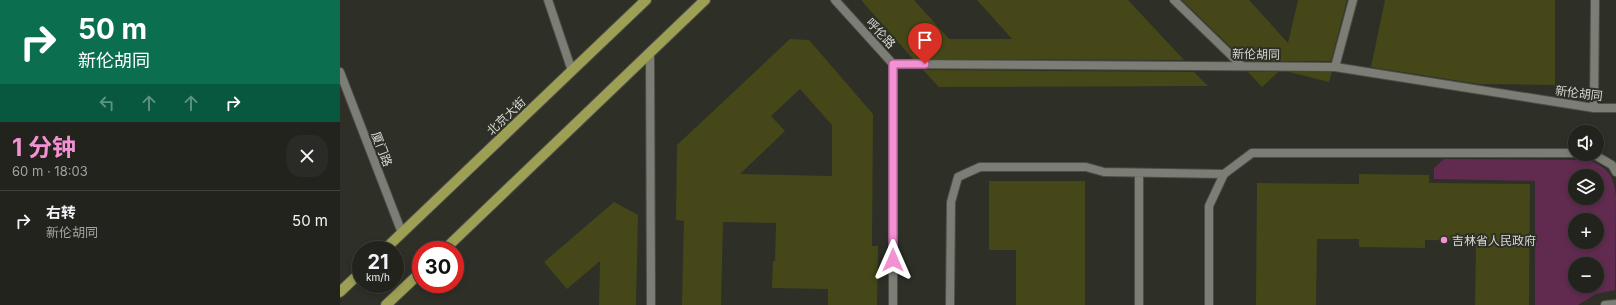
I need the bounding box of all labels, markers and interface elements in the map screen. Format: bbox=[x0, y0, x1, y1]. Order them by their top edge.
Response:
text: 50 m bbox=[78, 12, 147, 46]
street label: 呼伦路 bbox=[863, 15, 899, 51]
icon: right bbox=[12, 16, 64, 68]
pin bbox=[908, 23, 942, 64]
icon: arrive bbox=[914, 29, 936, 51]
street label: 新伦胡同 bbox=[1232, 46, 1280, 62]
text: 新伦胡同 bbox=[78, 50, 150, 71]
street label: 新伦胡同 bbox=[1554, 83, 1604, 103]
icon: left bbox=[96, 92, 118, 114]
icon: ahead bbox=[138, 92, 160, 114]
icon: ahead bbox=[180, 92, 202, 114]
icon: right bbox=[222, 92, 244, 114]
street label: 北京大街 bbox=[484, 94, 528, 138]
map controls bbox=[1568, 125, 1604, 293]
button: sound bbox=[1568, 125, 1604, 161]
street label: 厦门路 bbox=[369, 130, 395, 168]
text: 1 分钟 bbox=[12, 133, 76, 162]
button: close bbox=[286, 135, 328, 177]
text: 60 m · 18:03 bbox=[12, 163, 88, 179]
button: layers bbox=[1568, 169, 1604, 205]
text: 右转 bbox=[46, 203, 76, 222]
icon: right bbox=[12, 210, 34, 232]
text: 50 m bbox=[292, 211, 328, 230]
button: + bbox=[1568, 213, 1604, 249]
text: 新伦胡同 bbox=[46, 224, 98, 240]
place label: 吉林省人民政府 bbox=[1452, 233, 1536, 248]
marker: 吉林省人民政府 bbox=[1439, 235, 1449, 245]
position arrow bbox=[872, 239, 914, 281]
speed limit sign: 30 bbox=[412, 241, 464, 293]
text: 21 bbox=[367, 250, 389, 274]
button: − bbox=[1568, 257, 1604, 293]
text: km/h bbox=[366, 271, 390, 283]

